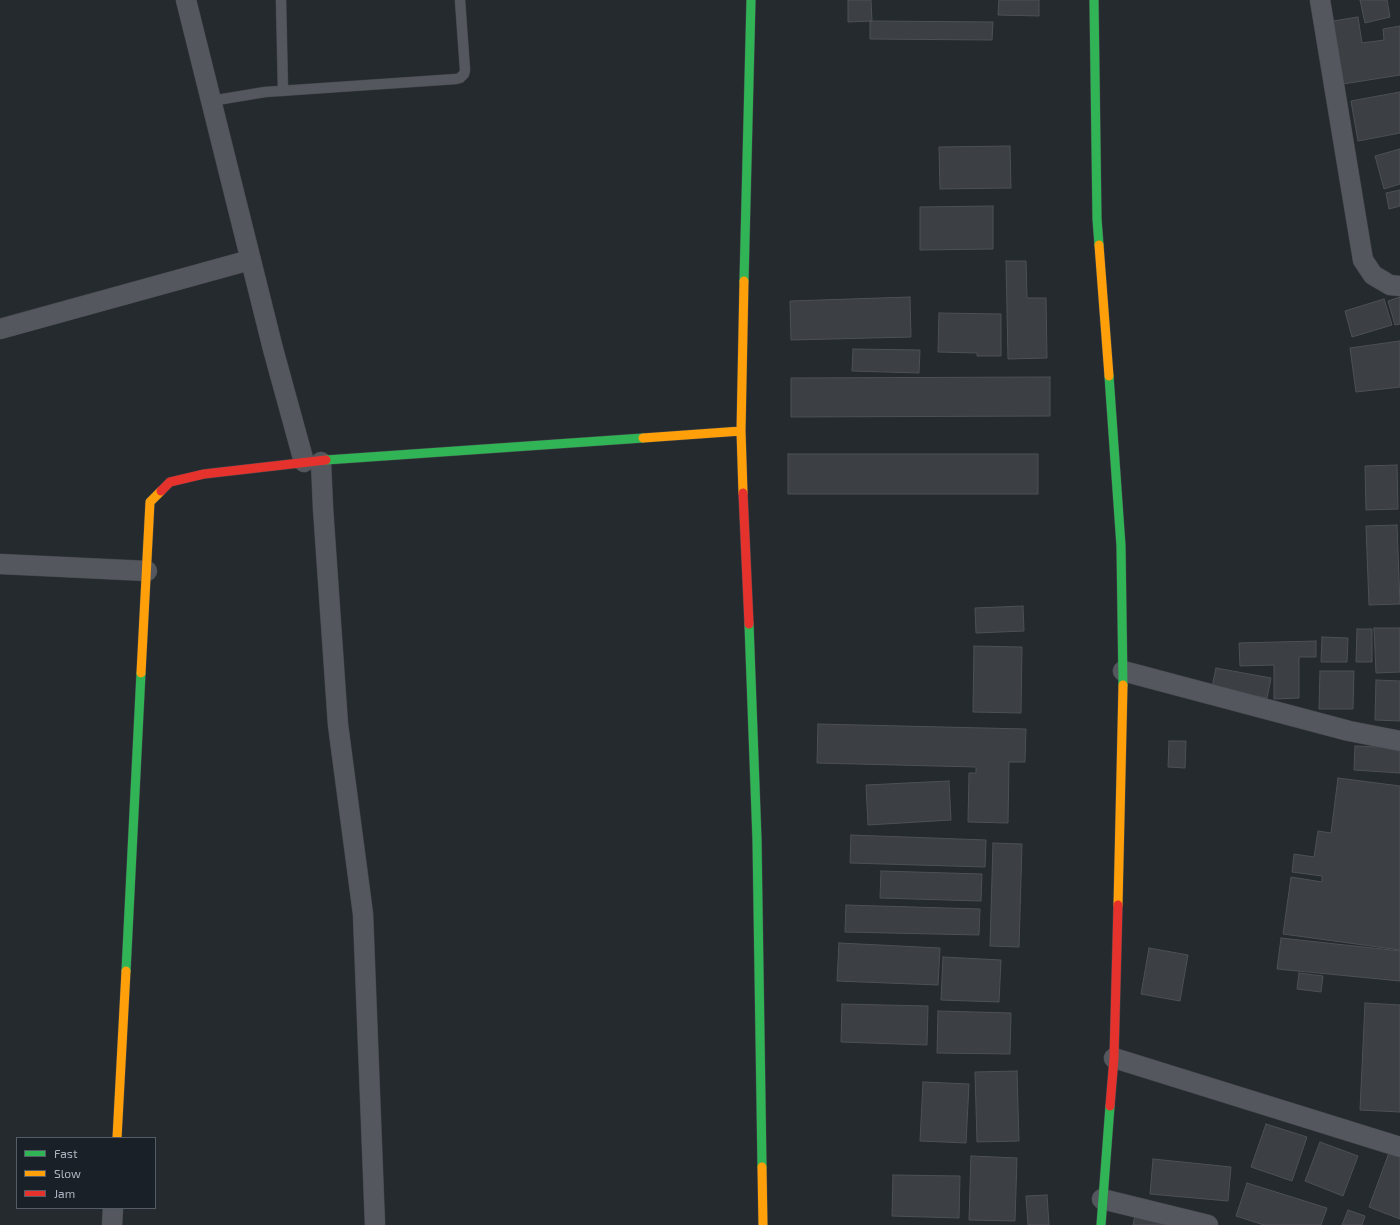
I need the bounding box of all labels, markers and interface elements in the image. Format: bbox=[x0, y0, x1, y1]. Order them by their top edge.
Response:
legend bbox=[16, 1137, 156, 1209]
text: Fast bbox=[54, 1146, 77, 1160]
text: Slow bbox=[54, 1166, 81, 1180]
text: Jam bbox=[54, 1186, 75, 1200]

